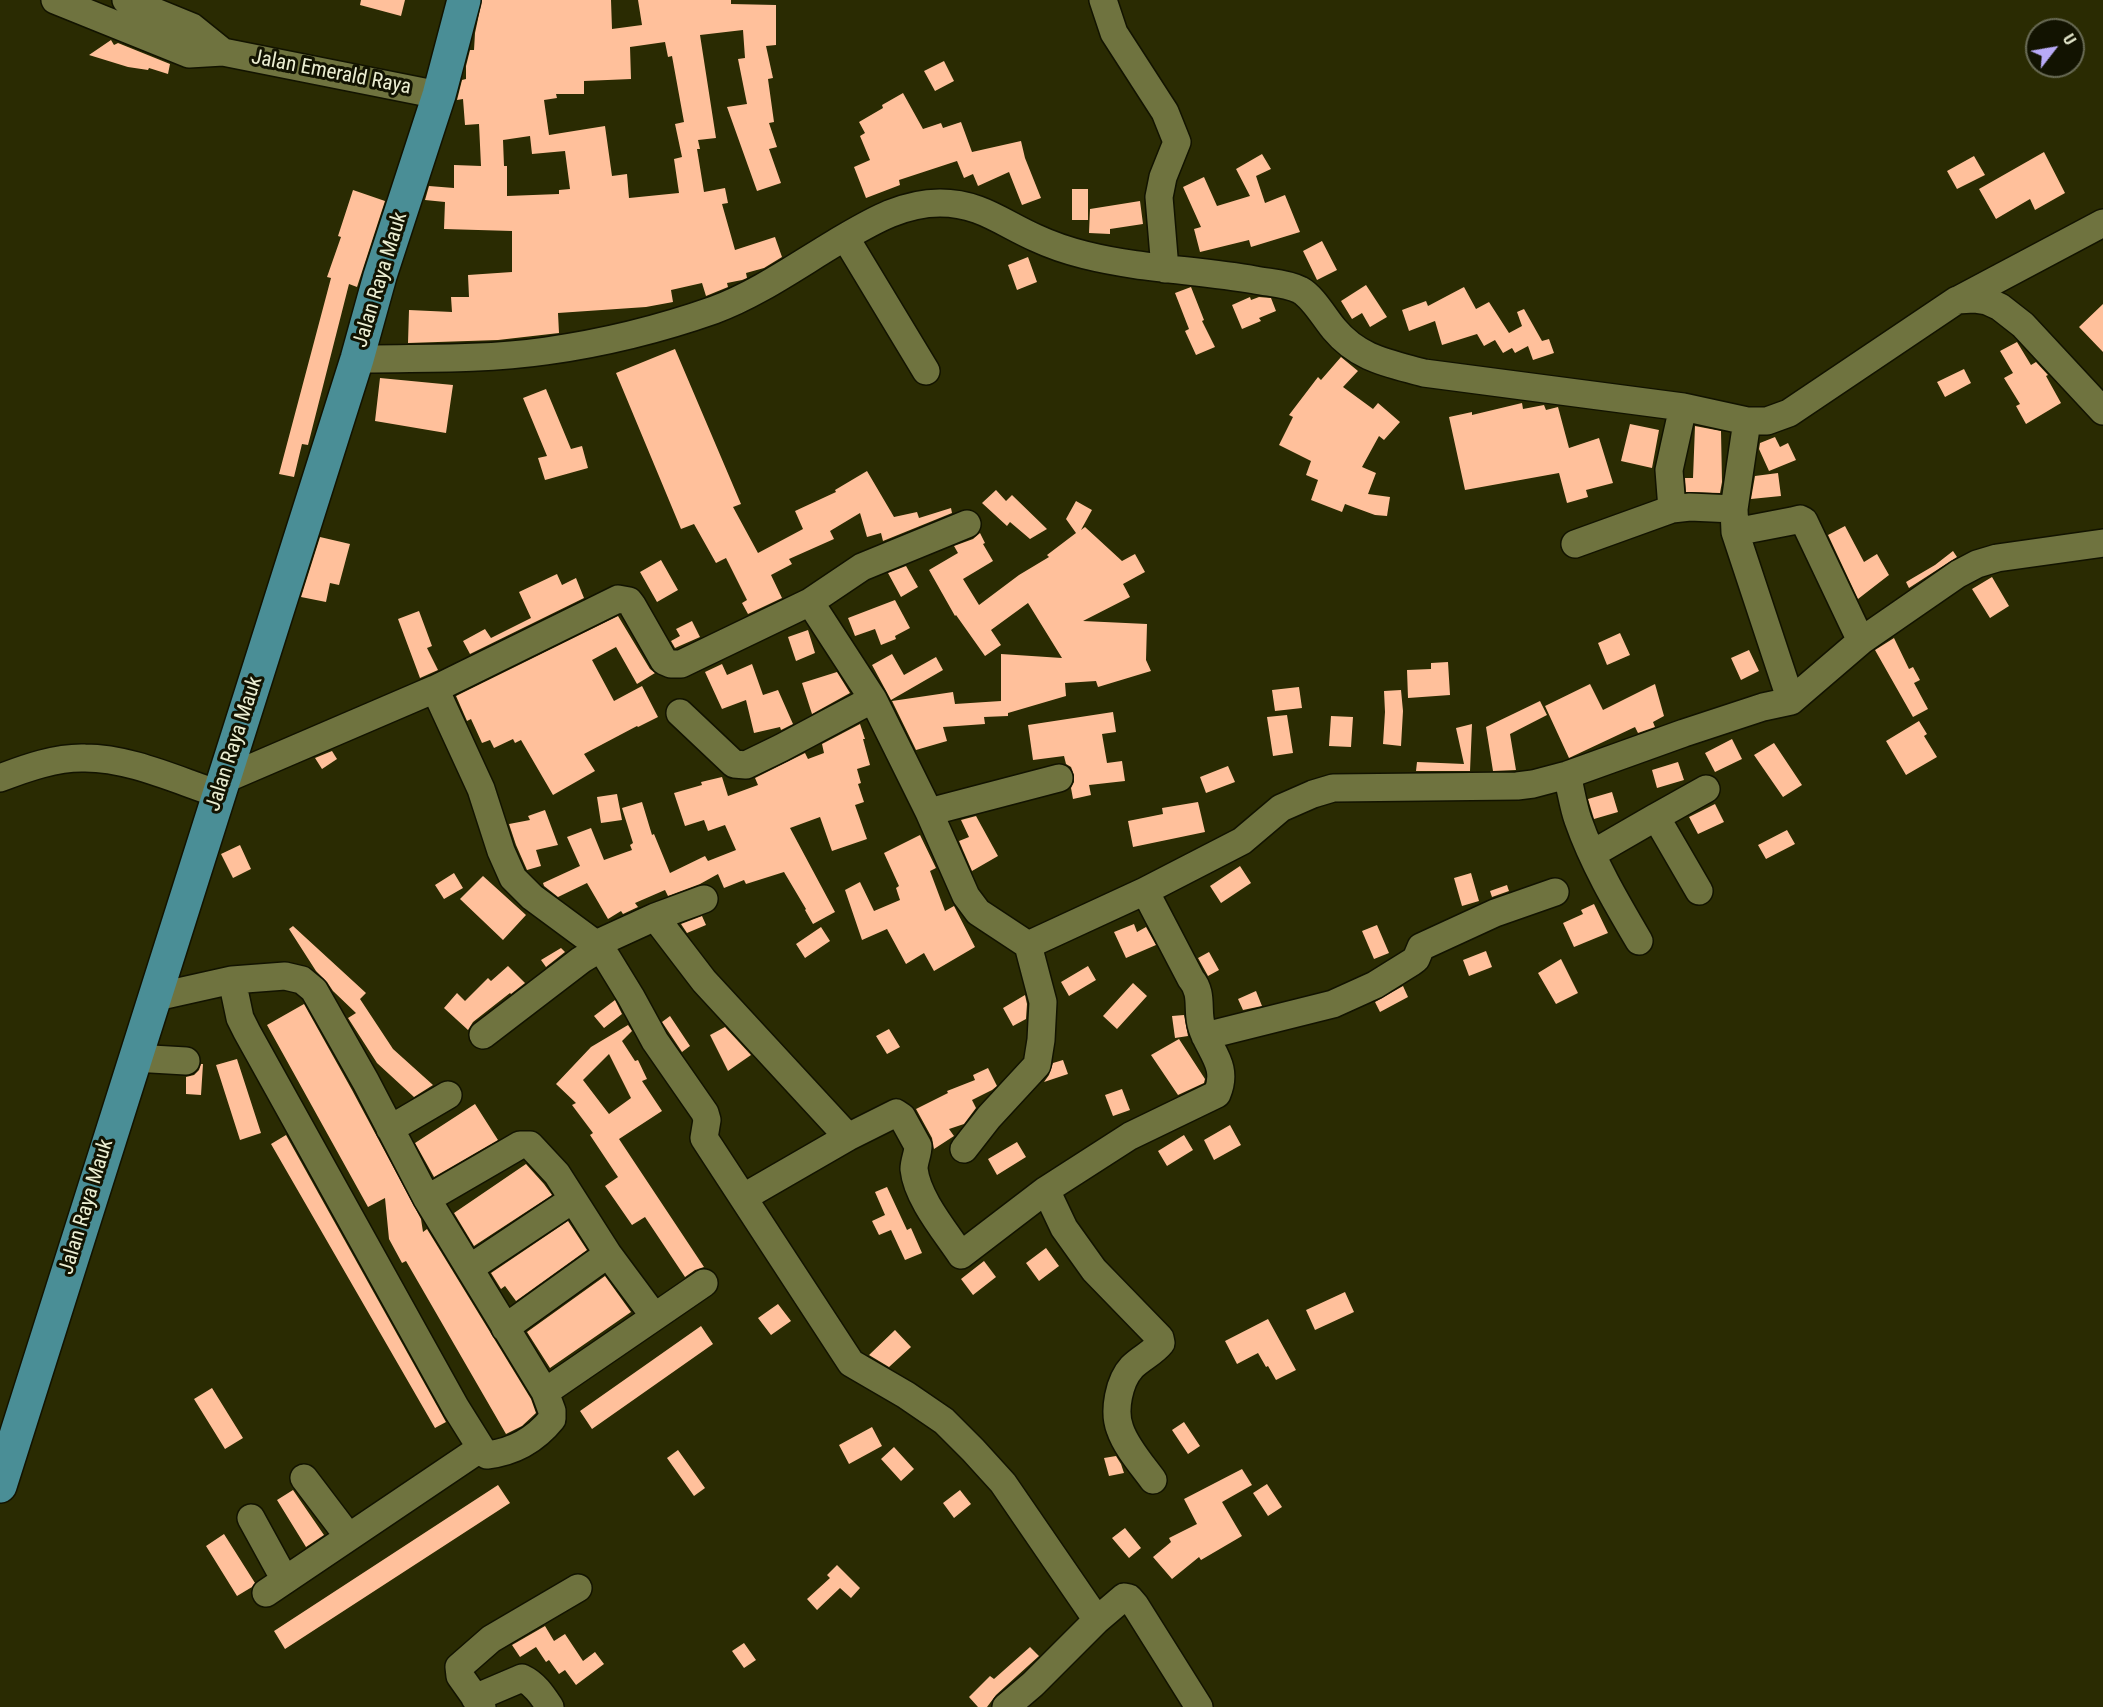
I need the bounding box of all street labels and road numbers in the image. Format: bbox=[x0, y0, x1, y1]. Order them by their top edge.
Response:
street label: Jalan Emerald Raya bbox=[249, 45, 413, 101]
street label: Jalan Raya Mauk bbox=[348, 209, 414, 351]
street label: Jalan Raya Mauk bbox=[201, 673, 269, 815]
street label: Jalan Raya Mauk bbox=[54, 1136, 120, 1278]

